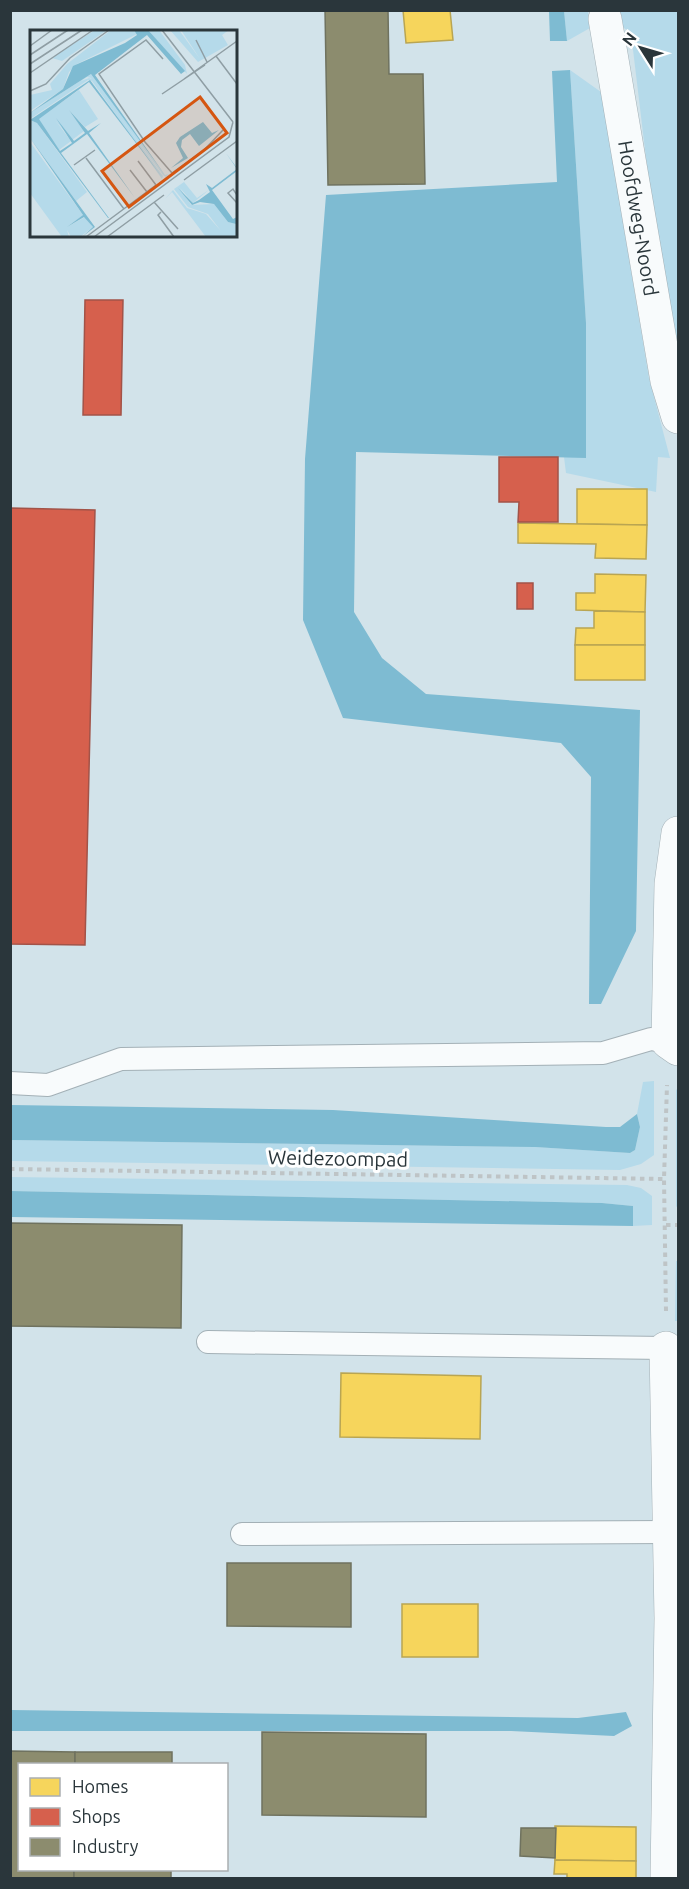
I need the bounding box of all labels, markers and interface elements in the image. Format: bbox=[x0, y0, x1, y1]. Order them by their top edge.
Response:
north arrow bbox=[611, 18, 671, 78]
text: N bbox=[618, 29, 640, 49]
inset map bbox=[30, 30, 237, 237]
street label: Hoofdweg-Noord bbox=[614, 139, 664, 298]
street label: Weidezoompad bbox=[268, 1145, 408, 1171]
legend bbox=[18, 1763, 228, 1871]
text: Homes bbox=[72, 1776, 129, 1796]
text: Shops bbox=[72, 1806, 121, 1826]
text: Industry bbox=[72, 1836, 139, 1856]

